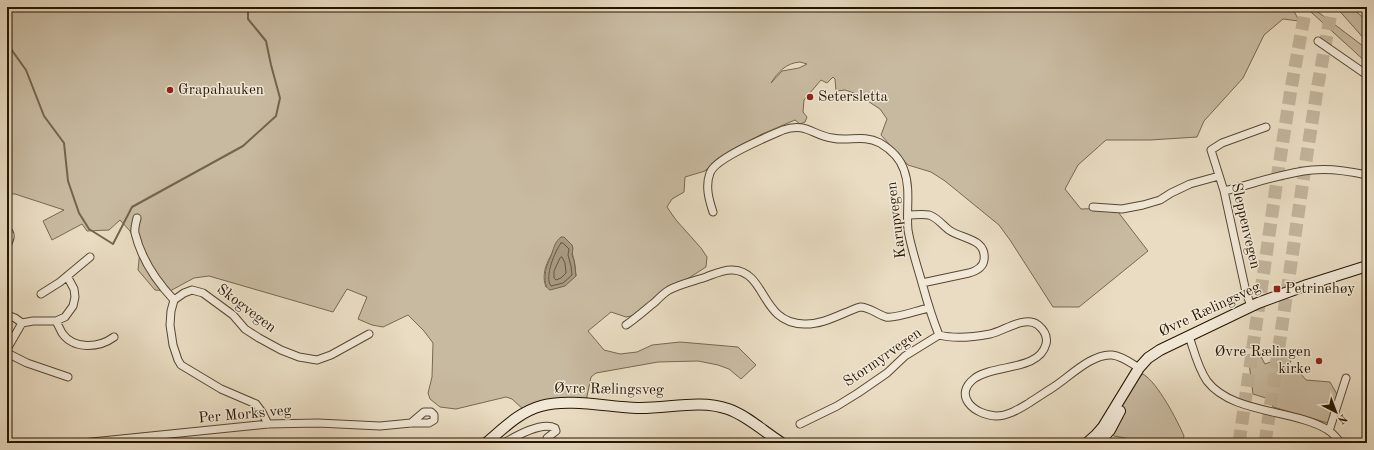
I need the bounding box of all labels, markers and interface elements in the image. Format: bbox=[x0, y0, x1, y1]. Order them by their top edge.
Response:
place label: Grapahauken bbox=[178, 83, 264, 98]
marker: Grapahauken bbox=[165, 85, 175, 95]
place label: Setersletta bbox=[818, 90, 888, 105]
marker: Setersletta bbox=[805, 92, 815, 102]
street label: Karupvegen bbox=[885, 181, 909, 259]
street label: Sleppenvegen bbox=[1228, 181, 1262, 271]
street label: Øvre Rælingsveg bbox=[1157, 280, 1263, 340]
street label: Skogvegen bbox=[214, 282, 278, 336]
place label: Petrinehøy bbox=[1285, 282, 1355, 297]
marker: Petrinehøy bbox=[1272, 284, 1282, 294]
street label: Stormyrvegen bbox=[841, 326, 925, 390]
place label: Øvre Rælingen kirke bbox=[1215, 345, 1311, 377]
marker: Øvre Rælingen kirke bbox=[1314, 356, 1324, 366]
street label: Øvre Rælingsveg bbox=[554, 382, 664, 398]
north arrow bbox=[1316, 392, 1356, 432]
street label: Per Morks veg bbox=[198, 403, 292, 427]
text: N bbox=[1334, 411, 1348, 426]

